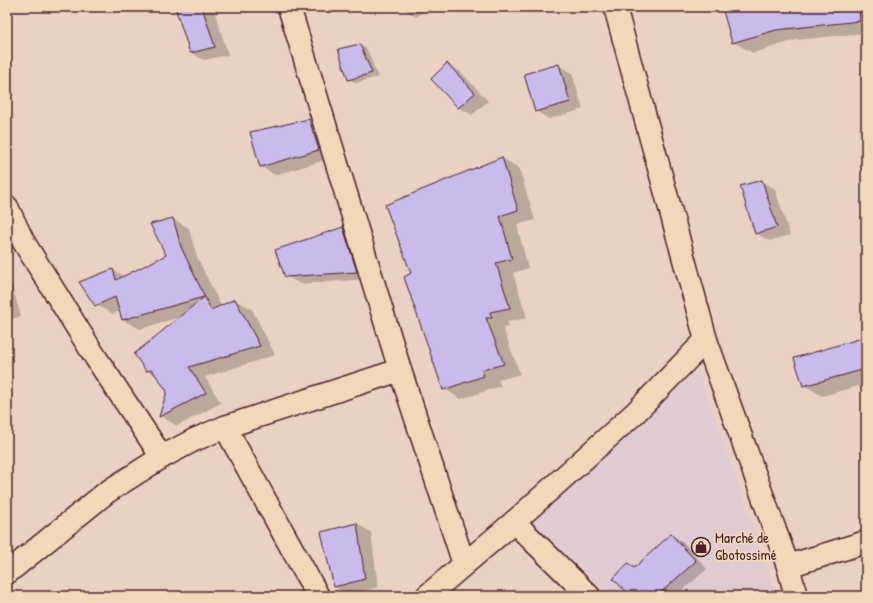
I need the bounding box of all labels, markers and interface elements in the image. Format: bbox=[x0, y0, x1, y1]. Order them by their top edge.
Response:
place label: Marché de Gbotossimé bbox=[715, 527, 777, 565]
shop icon: Marché de Gbotossimé bbox=[690, 536, 712, 558]

